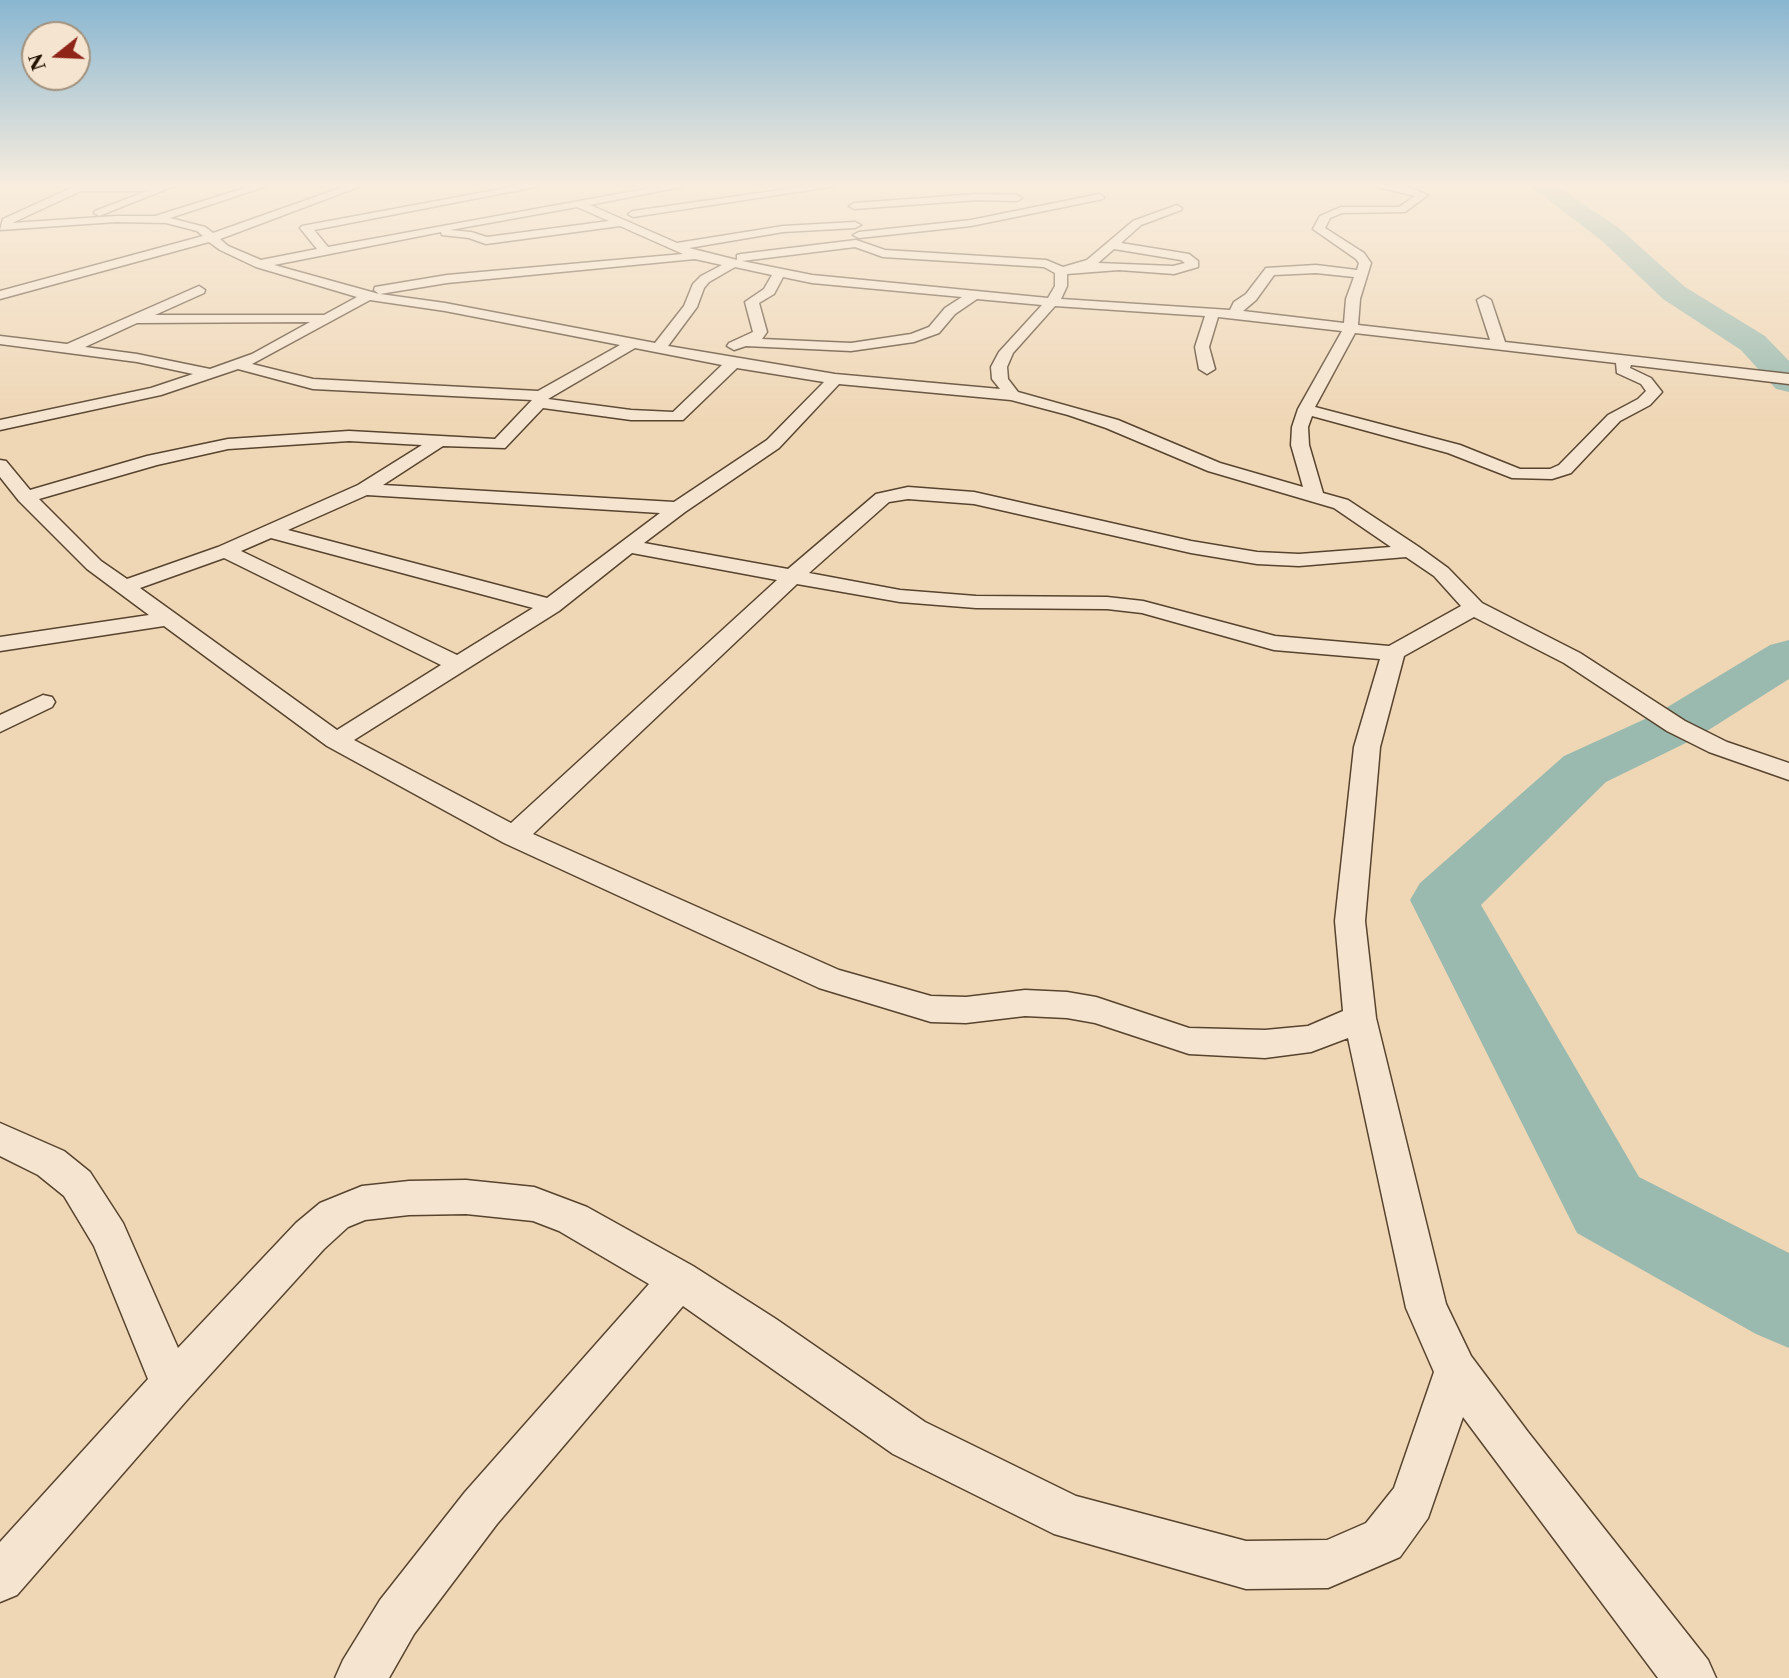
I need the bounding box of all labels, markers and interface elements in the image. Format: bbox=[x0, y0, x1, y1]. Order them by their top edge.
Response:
north arrow bbox=[21, 21, 91, 91]
text: N bbox=[24, 51, 51, 73]

